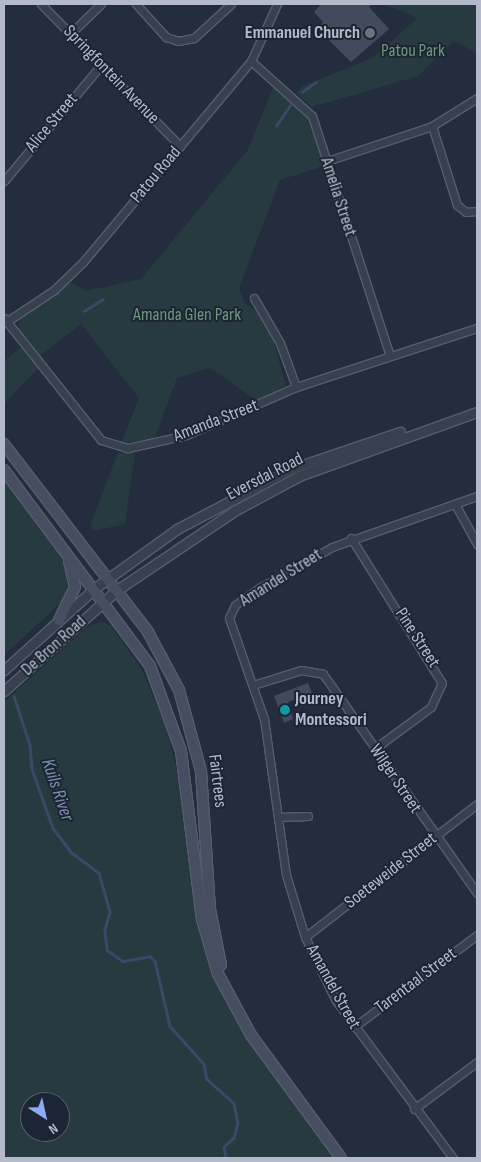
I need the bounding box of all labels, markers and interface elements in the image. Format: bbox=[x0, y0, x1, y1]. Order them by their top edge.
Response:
street label: Springfontein Avenue bbox=[58, 21, 164, 129]
place label: Emmanuel Church bbox=[245, 22, 360, 44]
marker: Emmanuel Church bbox=[364, 27, 376, 39]
park label: Patou Park bbox=[381, 40, 445, 62]
street label: Alice Street bbox=[21, 89, 83, 157]
street label: Patou Road bbox=[126, 142, 186, 208]
street label: Amelia Street bbox=[315, 155, 361, 239]
park label: Amanda Glen Park bbox=[133, 304, 241, 326]
street label: Amanda Street bbox=[170, 395, 262, 447]
street label: Eversdal Road bbox=[223, 448, 307, 506]
street label: Amandel Street bbox=[236, 544, 326, 612]
street label: Pine Street bbox=[390, 604, 444, 672]
street label: De Bron Road bbox=[17, 611, 91, 681]
place label: Journey Montessori bbox=[295, 689, 367, 732]
marker: Journey Montessori bbox=[279, 704, 291, 716]
street label: Wilger Street bbox=[364, 740, 426, 818]
street label: Fairtrees bbox=[203, 753, 231, 809]
water label: Kuils River bbox=[36, 756, 78, 824]
street label: Soeteweide Street bbox=[341, 828, 441, 914]
street label: Amandel Street bbox=[301, 941, 365, 1033]
street label: Tarentaal Street bbox=[371, 943, 461, 1019]
north arrow bbox=[20, 1092, 70, 1142]
text: N bbox=[45, 1120, 61, 1138]

